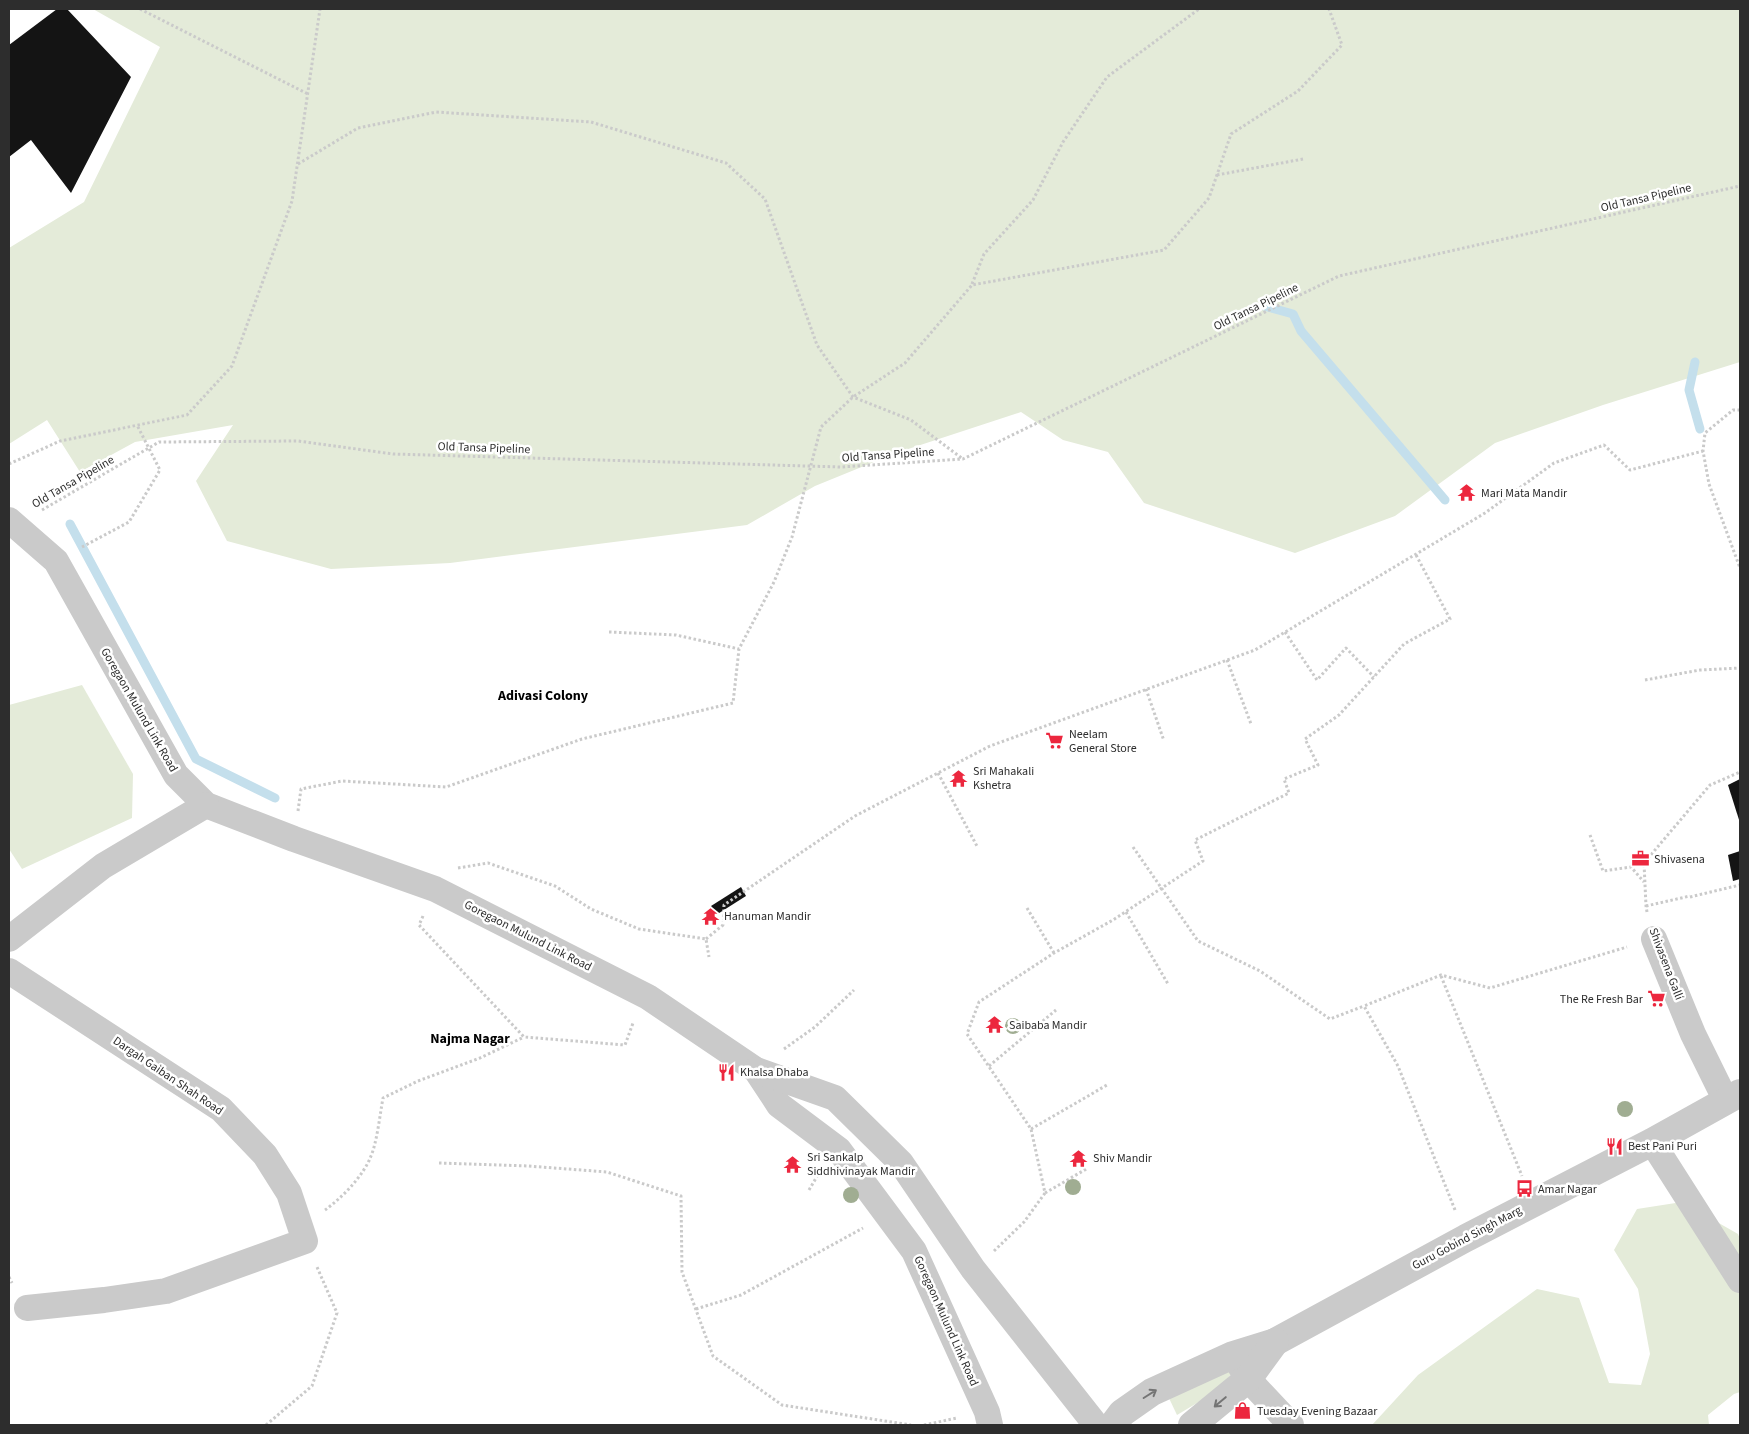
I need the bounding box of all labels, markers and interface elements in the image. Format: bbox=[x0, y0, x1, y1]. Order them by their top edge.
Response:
street label: Old Tansa Pipeline bbox=[1599, 179, 1693, 217]
street label: Old Tansa Pipeline bbox=[1211, 279, 1301, 335]
street label: Old Tansa Pipeline bbox=[437, 438, 531, 458]
street label: Old Tansa Pipeline bbox=[841, 443, 935, 467]
street label: Old Tansa Pipeline bbox=[29, 451, 117, 513]
temple icon: Mari Mata Mandir bbox=[1457, 483, 1477, 503]
place label: Mari Mata Mandir bbox=[1481, 485, 1568, 502]
street label: Goregaon Mulund Link Road bbox=[96, 645, 182, 775]
district label: Adivasi Colony bbox=[497, 686, 589, 706]
place label: Neelam General Store bbox=[1069, 726, 1137, 757]
supermarket icon: Neelam General Store bbox=[1045, 731, 1065, 751]
place label: Sri Mahakali Kshetra bbox=[973, 763, 1034, 794]
temple icon: Sri Mahakali Kshetra bbox=[949, 768, 969, 788]
office icon: Shivasena bbox=[1630, 849, 1650, 869]
place label: Shivasena bbox=[1654, 851, 1705, 868]
street label: Goregaon Mulund Link Road bbox=[461, 896, 595, 976]
temple icon: Hanuman Mandir bbox=[700, 906, 720, 926]
place label: Hanuman Mandir bbox=[724, 908, 812, 925]
street label: Shivasena Galli bbox=[1644, 926, 1688, 1002]
supermarket icon: The Re Fresh Bar bbox=[1647, 989, 1667, 1009]
place label: The Re Fresh Bar bbox=[1560, 991, 1644, 1008]
temple icon: Saibaba Mandir bbox=[985, 1015, 1005, 1035]
place label: Saibaba Mandir bbox=[1009, 1017, 1088, 1034]
district label: Najma Nagar bbox=[430, 1029, 510, 1049]
street label: Dargah Gaiban Shah Road bbox=[109, 1033, 227, 1119]
restaurant icon: Khalsa Dhaba bbox=[716, 1062, 736, 1082]
place label: Khalsa Dhaba bbox=[740, 1064, 809, 1081]
restaurant icon: Best Pani Puri bbox=[1604, 1136, 1624, 1156]
place label: Best Pani Puri bbox=[1628, 1138, 1697, 1155]
temple icon: Shiv Mandir bbox=[1069, 1148, 1089, 1168]
place label: Sri Sankalp Siddhivinayak Mandir bbox=[807, 1149, 916, 1180]
place label: Shiv Mandir bbox=[1093, 1150, 1153, 1167]
temple icon: Sri Sankalp Siddhivinayak Mandir bbox=[783, 1154, 803, 1174]
bus stop icon: Amar Nagar bbox=[1514, 1179, 1534, 1199]
place label: Amar Nagar bbox=[1538, 1181, 1598, 1198]
street label: Guru Gobind Singh Marg bbox=[1409, 1202, 1525, 1274]
street label: Goregaon Mulund Link Road bbox=[910, 1253, 982, 1389]
one-way arrow bbox=[1142, 1389, 1156, 1399]
one-way arrow bbox=[1214, 1396, 1227, 1408]
shop icon: Tuesday Evening Bazaar bbox=[1233, 1401, 1253, 1421]
place label: Tuesday Evening Bazaar bbox=[1257, 1403, 1378, 1420]

